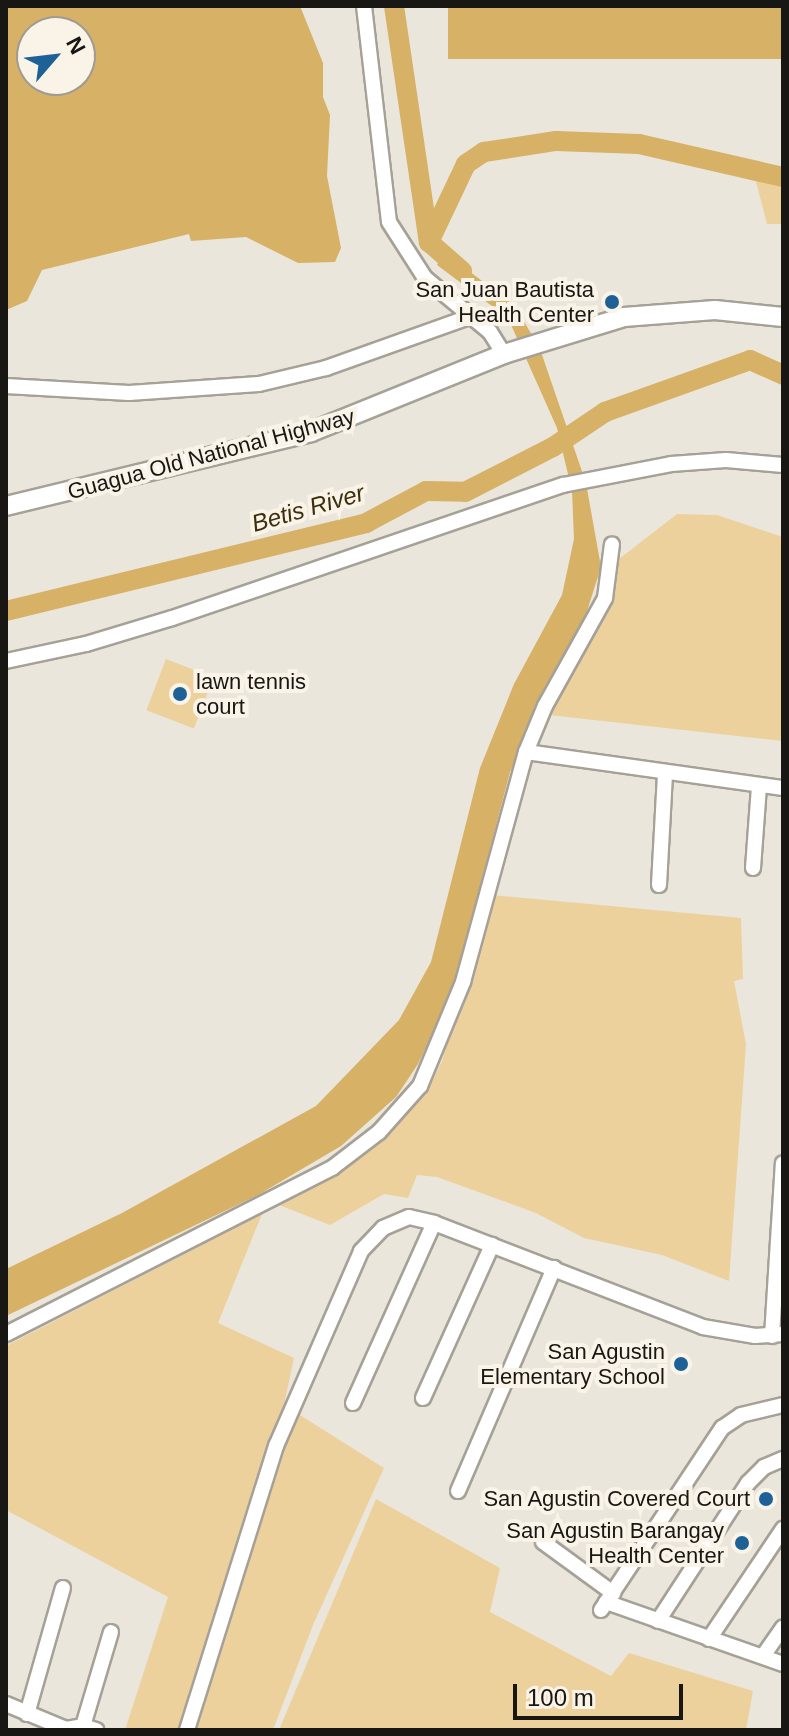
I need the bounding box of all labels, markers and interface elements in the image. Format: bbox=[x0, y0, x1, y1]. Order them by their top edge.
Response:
north arrow bbox=[16, 16, 96, 96]
text: N bbox=[61, 33, 91, 58]
place label: San Juan Bautista Health Center bbox=[415, 276, 594, 328]
marker: San Juan Bautista Health Center bbox=[601, 291, 623, 313]
street label: Guagua Old National Highway bbox=[65, 403, 357, 505]
water label: Betis River bbox=[248, 478, 368, 538]
place label: lawn tennis court bbox=[196, 668, 306, 720]
marker: lawn tennis court bbox=[171, 685, 189, 703]
place label: San Agustin Elementary School bbox=[480, 1338, 665, 1390]
marker: San Agustin Elementary School bbox=[672, 1355, 690, 1373]
place label: San Agustin Covered Court bbox=[482, 1486, 750, 1512]
marker: San Agustin Covered Court bbox=[757, 1490, 775, 1508]
place label: San Agustin Barangay Health Center bbox=[505, 1517, 724, 1568]
marker: San Agustin Barangay Health Center bbox=[731, 1532, 753, 1554]
scale bar bbox=[517, 1668, 687, 1718]
text: 100 m bbox=[527, 1684, 594, 1711]

